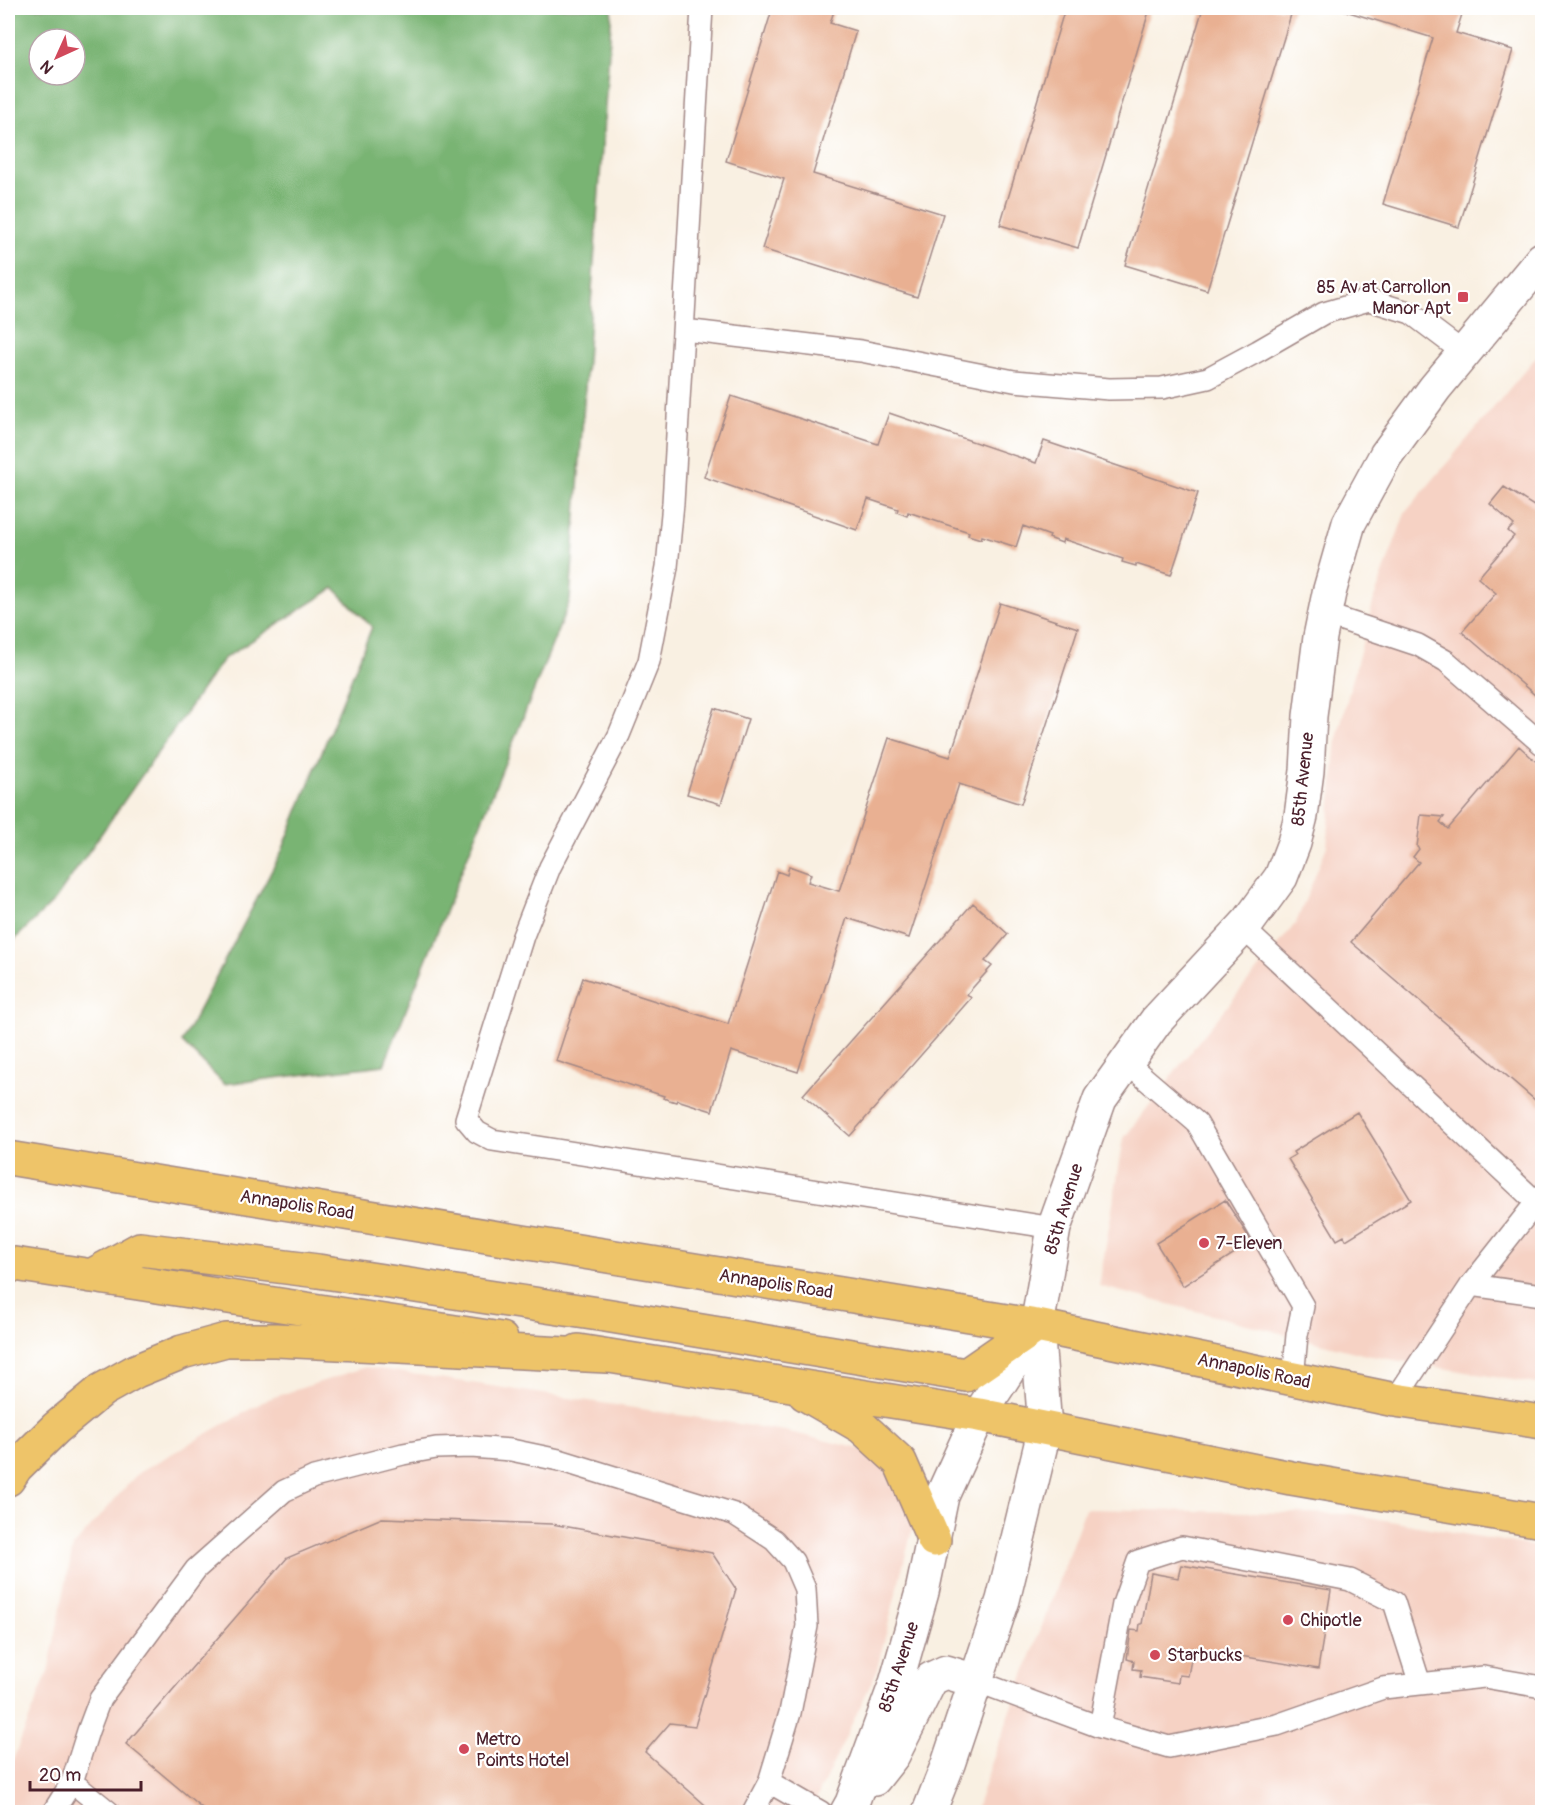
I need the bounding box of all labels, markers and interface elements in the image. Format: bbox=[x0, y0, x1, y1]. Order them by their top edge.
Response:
north arrow bbox=[27, 27, 87, 87]
text: N bbox=[36, 56, 58, 78]
place label: 85 Av at Carrollon Manor Apt bbox=[1317, 276, 1452, 320]
marker: 85 Av at Carrollon Manor Apt bbox=[1456, 290, 1470, 304]
street label: 85th Avenue bbox=[1287, 731, 1319, 827]
street label: 85th Avenue bbox=[1039, 1161, 1089, 1257]
street label: Annapolis Road bbox=[238, 1185, 356, 1225]
place label: 7-Eleven bbox=[1216, 1232, 1283, 1255]
marker: 7-Eleven bbox=[1197, 1236, 1211, 1250]
street label: Annapolis Road bbox=[717, 1264, 835, 1304]
street label: Annapolis Road bbox=[1195, 1348, 1313, 1394]
place label: Chipotle bbox=[1300, 1609, 1362, 1632]
marker: Chipotle bbox=[1281, 1613, 1295, 1627]
street label: 85th Avenue bbox=[874, 1619, 924, 1715]
place label: Starbucks bbox=[1167, 1644, 1242, 1667]
marker: Starbucks bbox=[1148, 1648, 1162, 1662]
place label: Metro Points Hotel bbox=[476, 1728, 569, 1772]
marker: Metro Points Hotel bbox=[457, 1742, 471, 1756]
scale bar bbox=[30, 1754, 141, 1792]
text: 20 m bbox=[39, 1764, 81, 1787]

